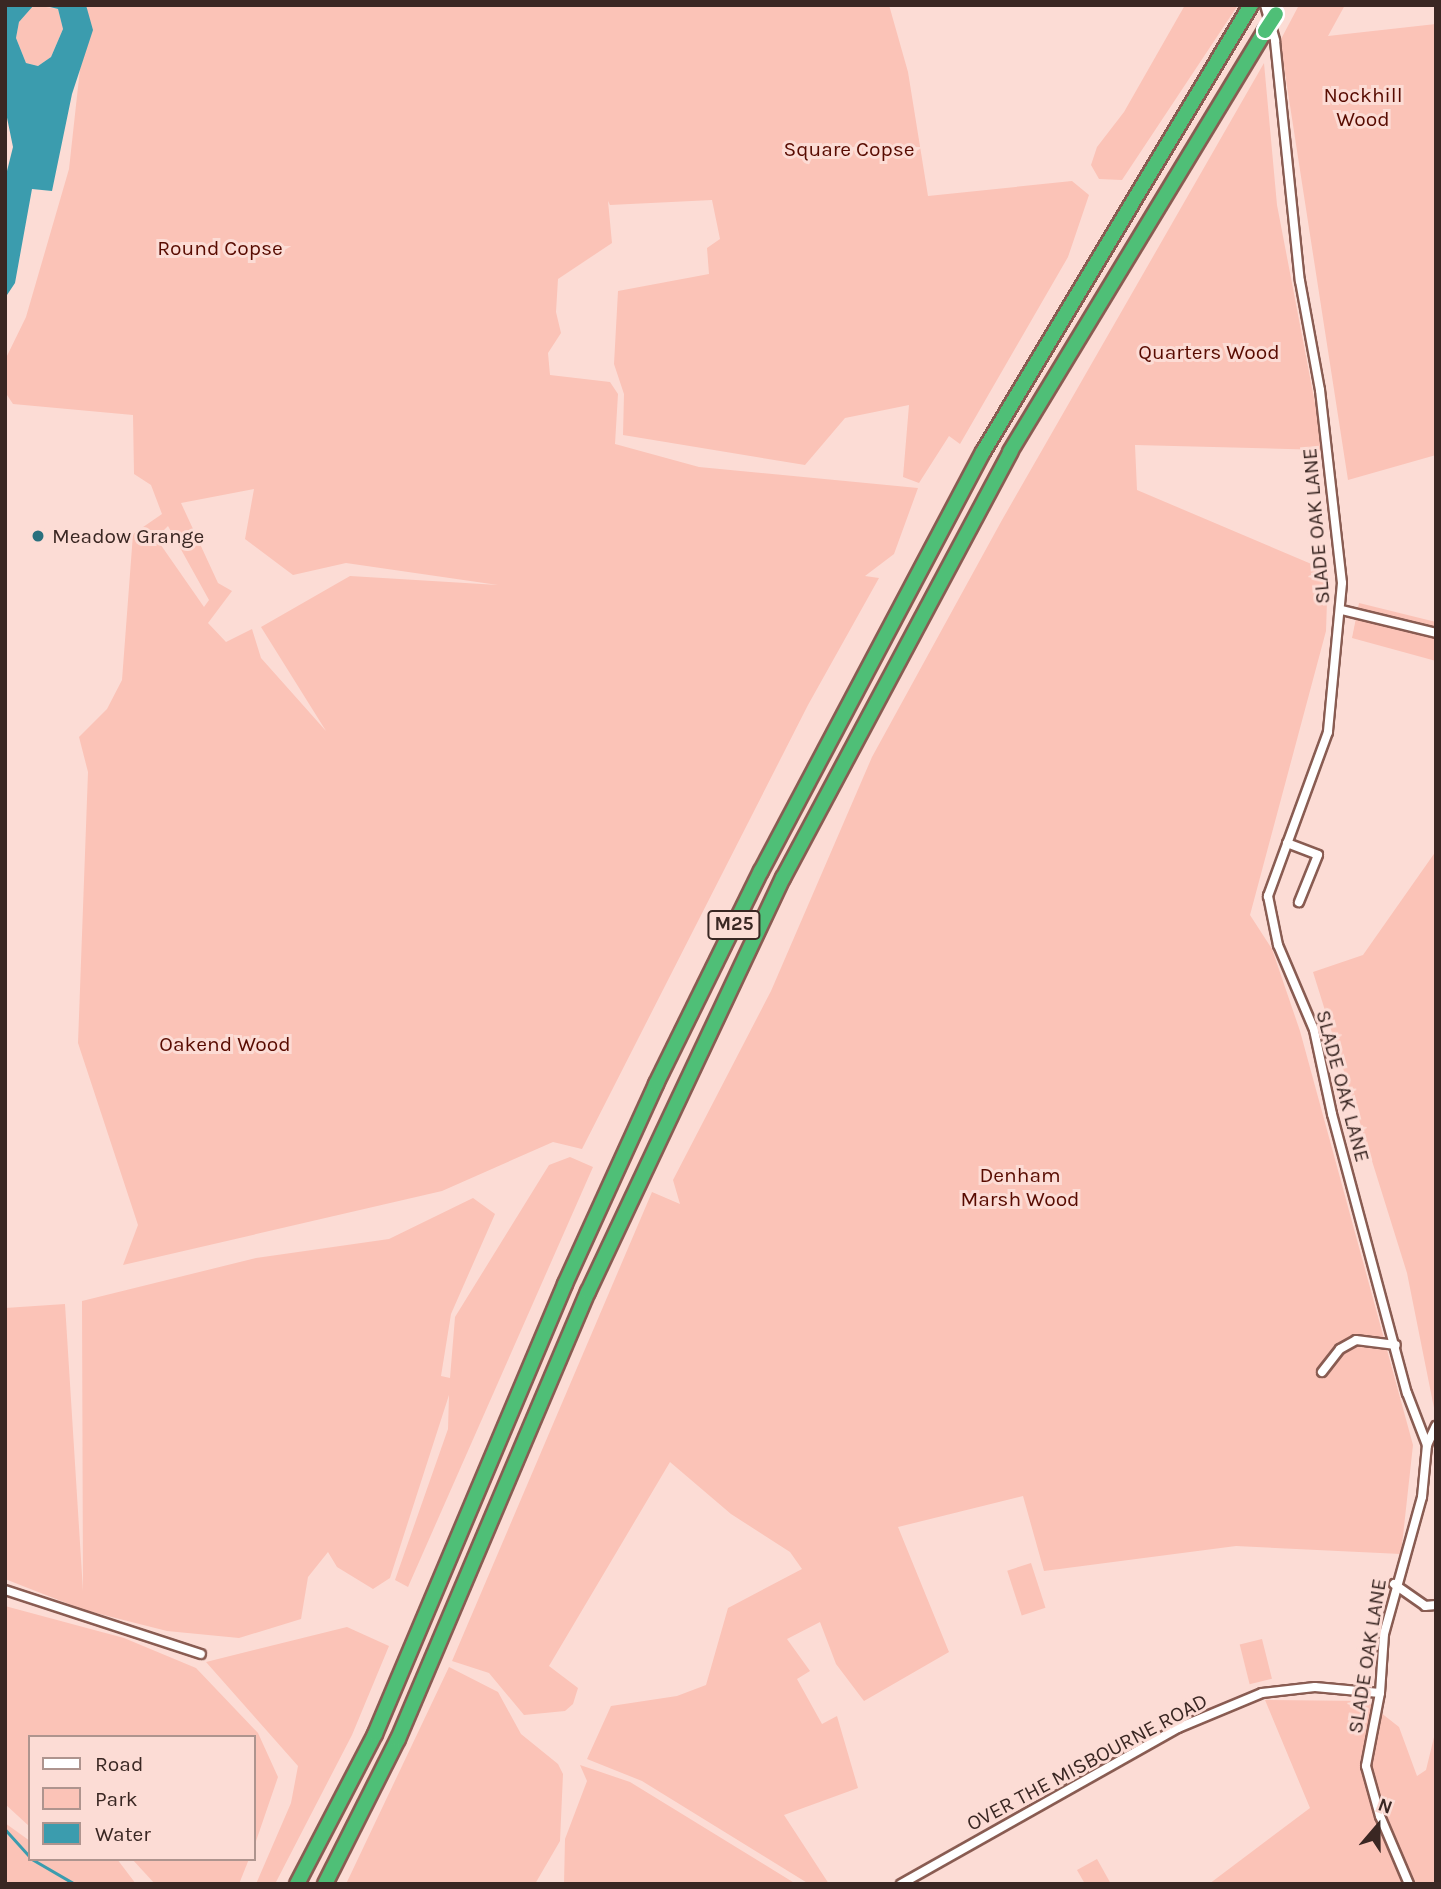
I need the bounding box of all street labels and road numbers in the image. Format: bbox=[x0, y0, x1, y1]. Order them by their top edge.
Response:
street label: SLADE OAK LANE bbox=[1297, 447, 1335, 605]
road number: M25 bbox=[706, 909, 762, 940]
street label: SLADE OAK LANE bbox=[1311, 1007, 1375, 1165]
street label: SLADE OAK LANE bbox=[1342, 1577, 1392, 1735]
street label: OVER THE MISBOURNE ROAD bbox=[962, 1688, 1212, 1836]

